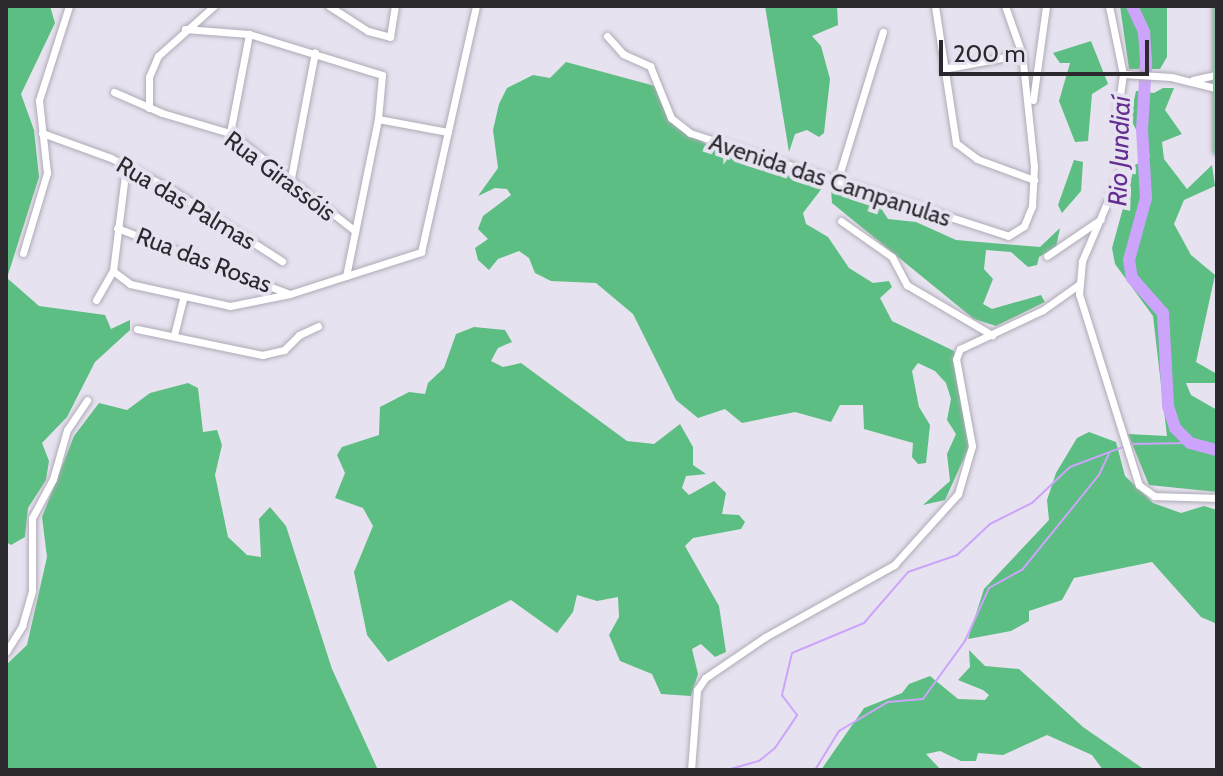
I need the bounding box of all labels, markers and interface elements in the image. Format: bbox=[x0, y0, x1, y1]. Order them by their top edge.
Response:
scale bar bbox=[943, 24, 1153, 74]
text: 200 m bbox=[953, 39, 1026, 68]
water label: Rio Jundiaí bbox=[1102, 95, 1138, 207]
street label: Rua Girassóis bbox=[219, 125, 341, 227]
street label: Avenida das Campanulas bbox=[706, 127, 954, 233]
street label: Rua das Palmas bbox=[111, 150, 261, 256]
street label: Rua das Rosas bbox=[132, 221, 276, 299]

